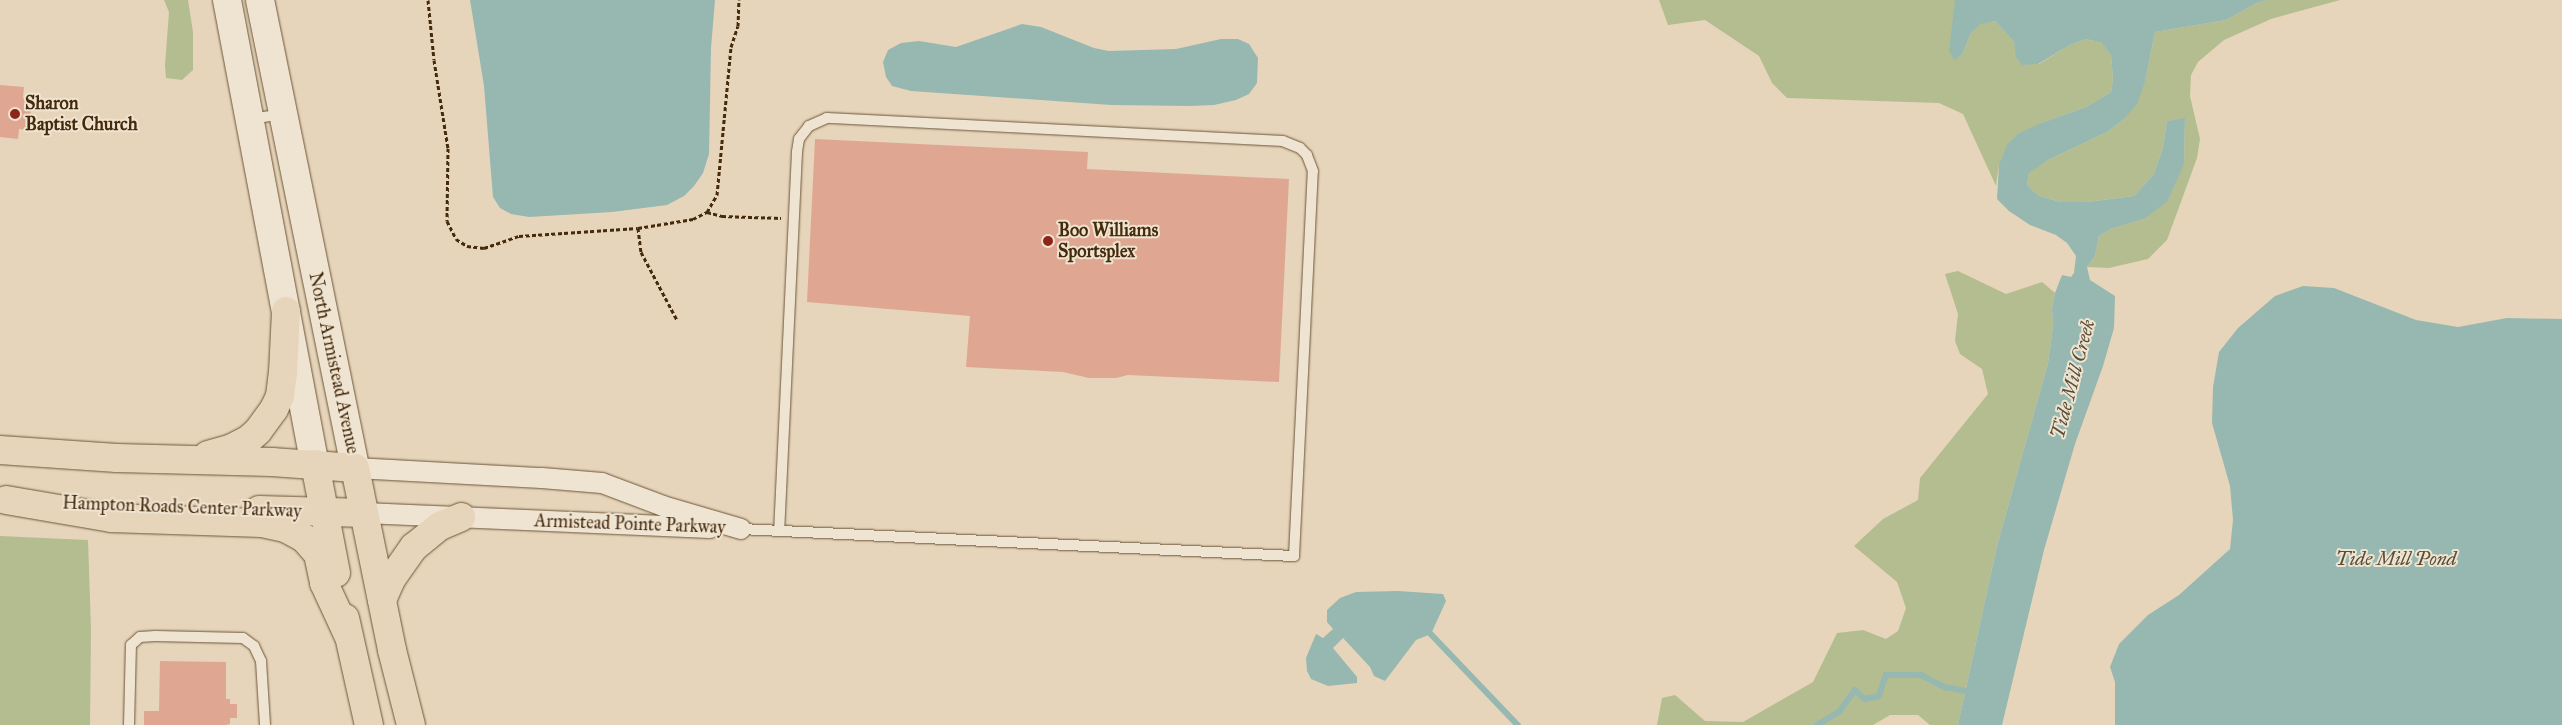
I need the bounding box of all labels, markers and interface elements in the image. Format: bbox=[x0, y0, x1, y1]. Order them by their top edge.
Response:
place label: Sharon Baptist Church bbox=[25, 93, 138, 136]
marker: Sharon Baptist Church bbox=[9, 108, 21, 120]
place label: Boo Williams Sportsplex bbox=[1058, 220, 1158, 262]
marker: Boo Williams Sportsplex bbox=[1042, 235, 1054, 247]
street label: North Armistead Avenue bbox=[304, 270, 364, 456]
water label: Tide Mill Creek bbox=[2046, 317, 2100, 441]
street label: Hampton Roads Center Parkway bbox=[62, 492, 302, 522]
street label: Armistead Pointe Parkway bbox=[534, 510, 726, 538]
water label: Tide Mill Pond bbox=[2336, 548, 2456, 570]

